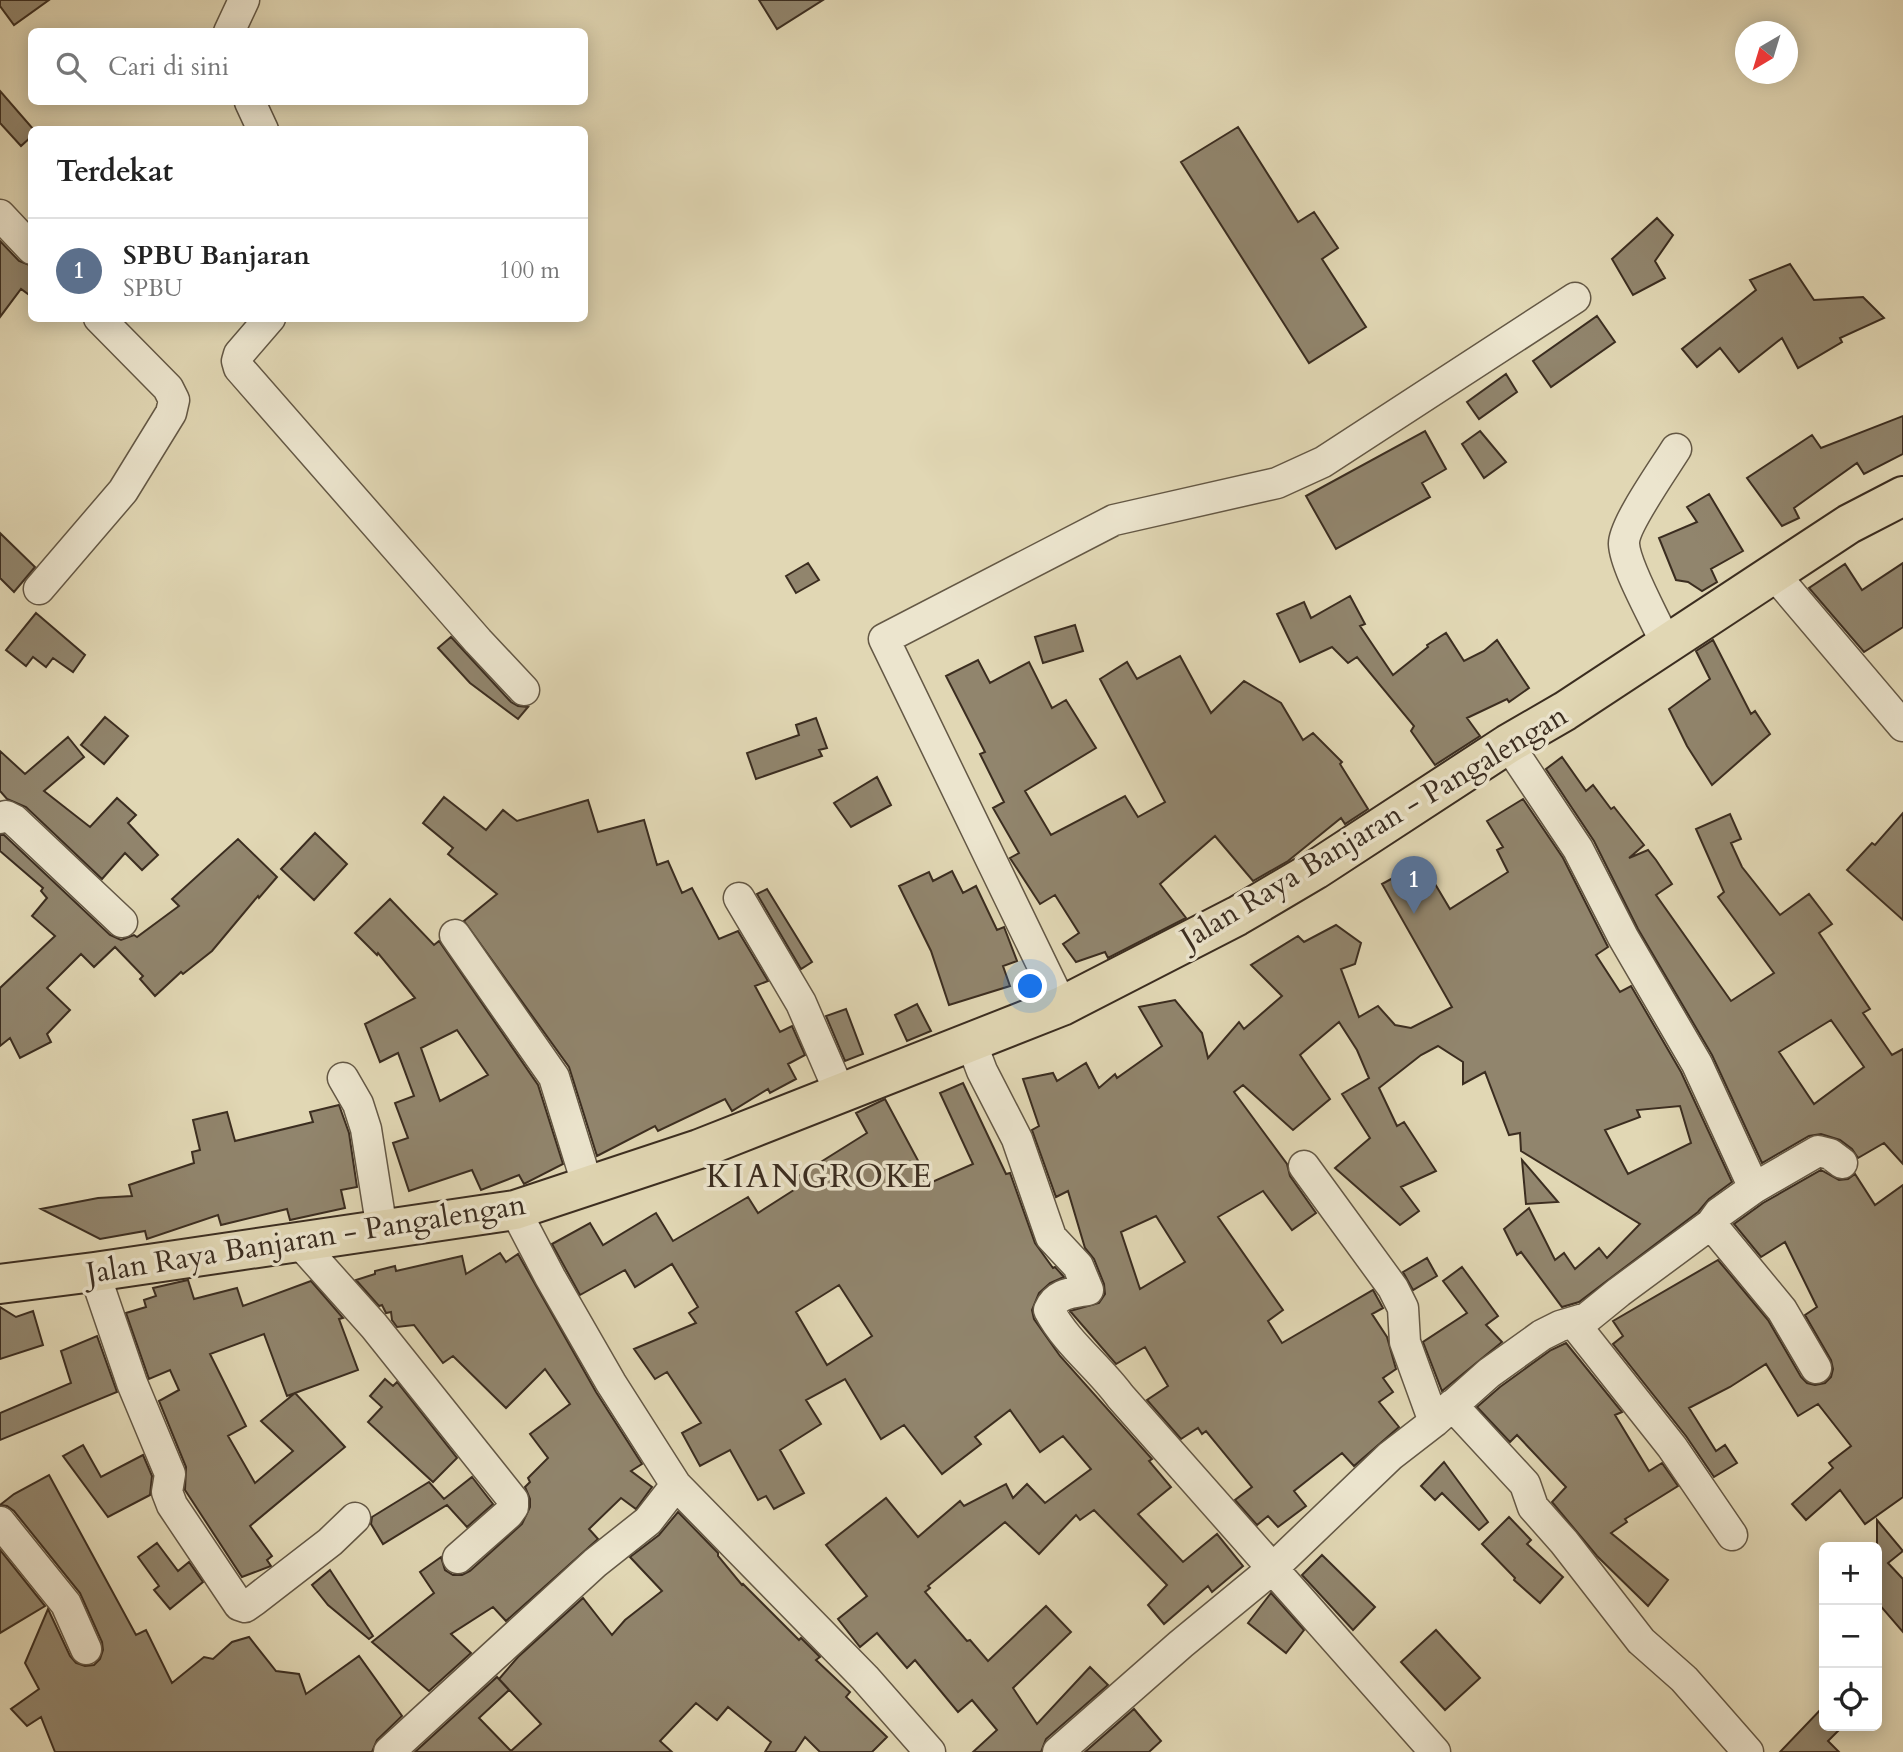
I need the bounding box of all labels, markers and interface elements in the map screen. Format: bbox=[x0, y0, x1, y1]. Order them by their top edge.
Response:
north arrow bbox=[1735, 21, 1798, 84]
search box bbox=[28, 28, 588, 105]
icon: search bbox=[52, 48, 90, 86]
text: Cari di sini bbox=[108, 49, 229, 84]
text: Terdekat bbox=[56, 151, 173, 192]
text: SPBU Banjaran bbox=[123, 238, 310, 273]
text: 1 bbox=[73, 255, 85, 286]
text: 100 m bbox=[499, 255, 560, 286]
text: SPBU bbox=[123, 273, 183, 304]
street label: Jalan Raya Banjaran - Pangalengan bbox=[1170, 695, 1575, 961]
pin: 1 bbox=[1391, 856, 1437, 914]
your location bbox=[1013, 969, 1047, 1003]
district label: KIANGROKE bbox=[706, 1154, 934, 1199]
street label: Jalan Raya Banjaran - Pangalengan bbox=[79, 1184, 529, 1295]
map controls bbox=[1819, 1542, 1882, 1731]
button: + bbox=[1819, 1542, 1882, 1605]
button: − bbox=[1819, 1605, 1882, 1668]
button: locate bbox=[1819, 1668, 1882, 1731]

